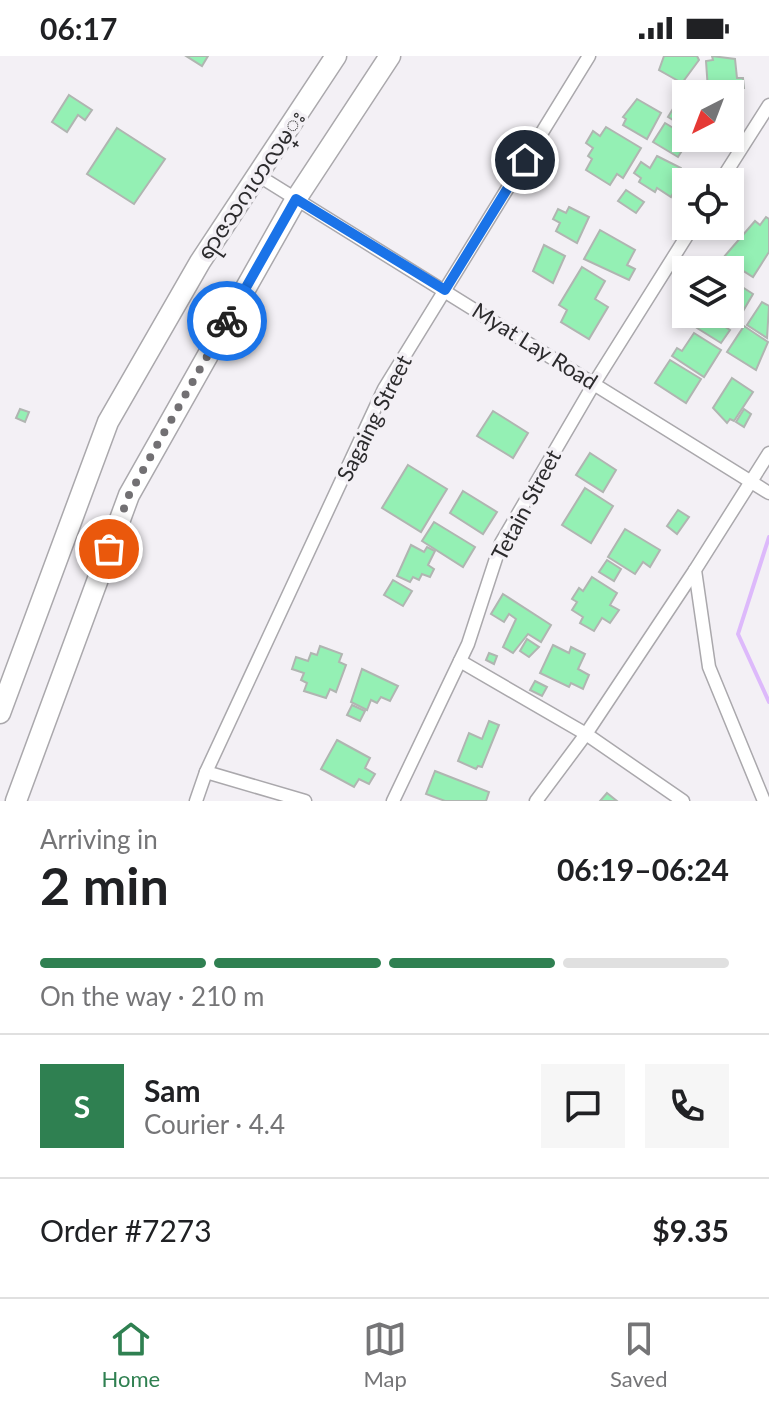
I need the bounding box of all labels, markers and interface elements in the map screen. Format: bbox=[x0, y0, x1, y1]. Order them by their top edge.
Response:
text: 06:17 bbox=[40, 10, 117, 46]
north arrow bbox=[672, 80, 744, 152]
map controls bbox=[672, 80, 744, 328]
street label: ရာဇသဂၤဟလမ္း bbox=[191, 105, 314, 267]
pin bbox=[491, 126, 559, 194]
icon: home bbox=[503, 138, 547, 182]
button: locate bbox=[672, 168, 744, 240]
button: layers bbox=[672, 256, 744, 328]
courier bbox=[187, 281, 267, 361]
street label: Myat Lay Road bbox=[468, 296, 603, 395]
icon: bike bbox=[205, 299, 249, 343]
street label: Sagaing Street bbox=[330, 350, 417, 485]
street label: Tetain Street bbox=[485, 445, 566, 565]
pin bbox=[75, 515, 143, 583]
icon: bag bbox=[87, 527, 131, 571]
text: Arriving in bbox=[40, 823, 158, 855]
text: 06:19–06:24 bbox=[557, 851, 729, 887]
text: 2 min bbox=[40, 854, 169, 916]
text: On the way · 210 m bbox=[40, 980, 264, 1012]
button: chat bbox=[541, 1064, 625, 1148]
button: phone bbox=[645, 1064, 729, 1148]
text: Sam bbox=[144, 1072, 201, 1108]
text: S bbox=[74, 1088, 90, 1124]
text: Courier · 4.4 bbox=[144, 1108, 285, 1140]
text: Order #7273 bbox=[40, 1212, 212, 1248]
text: $9.35 bbox=[652, 1212, 729, 1248]
tab: Home bbox=[101, 1317, 160, 1392]
tab: Map bbox=[363, 1317, 407, 1392]
tab: Saved bbox=[610, 1317, 667, 1392]

